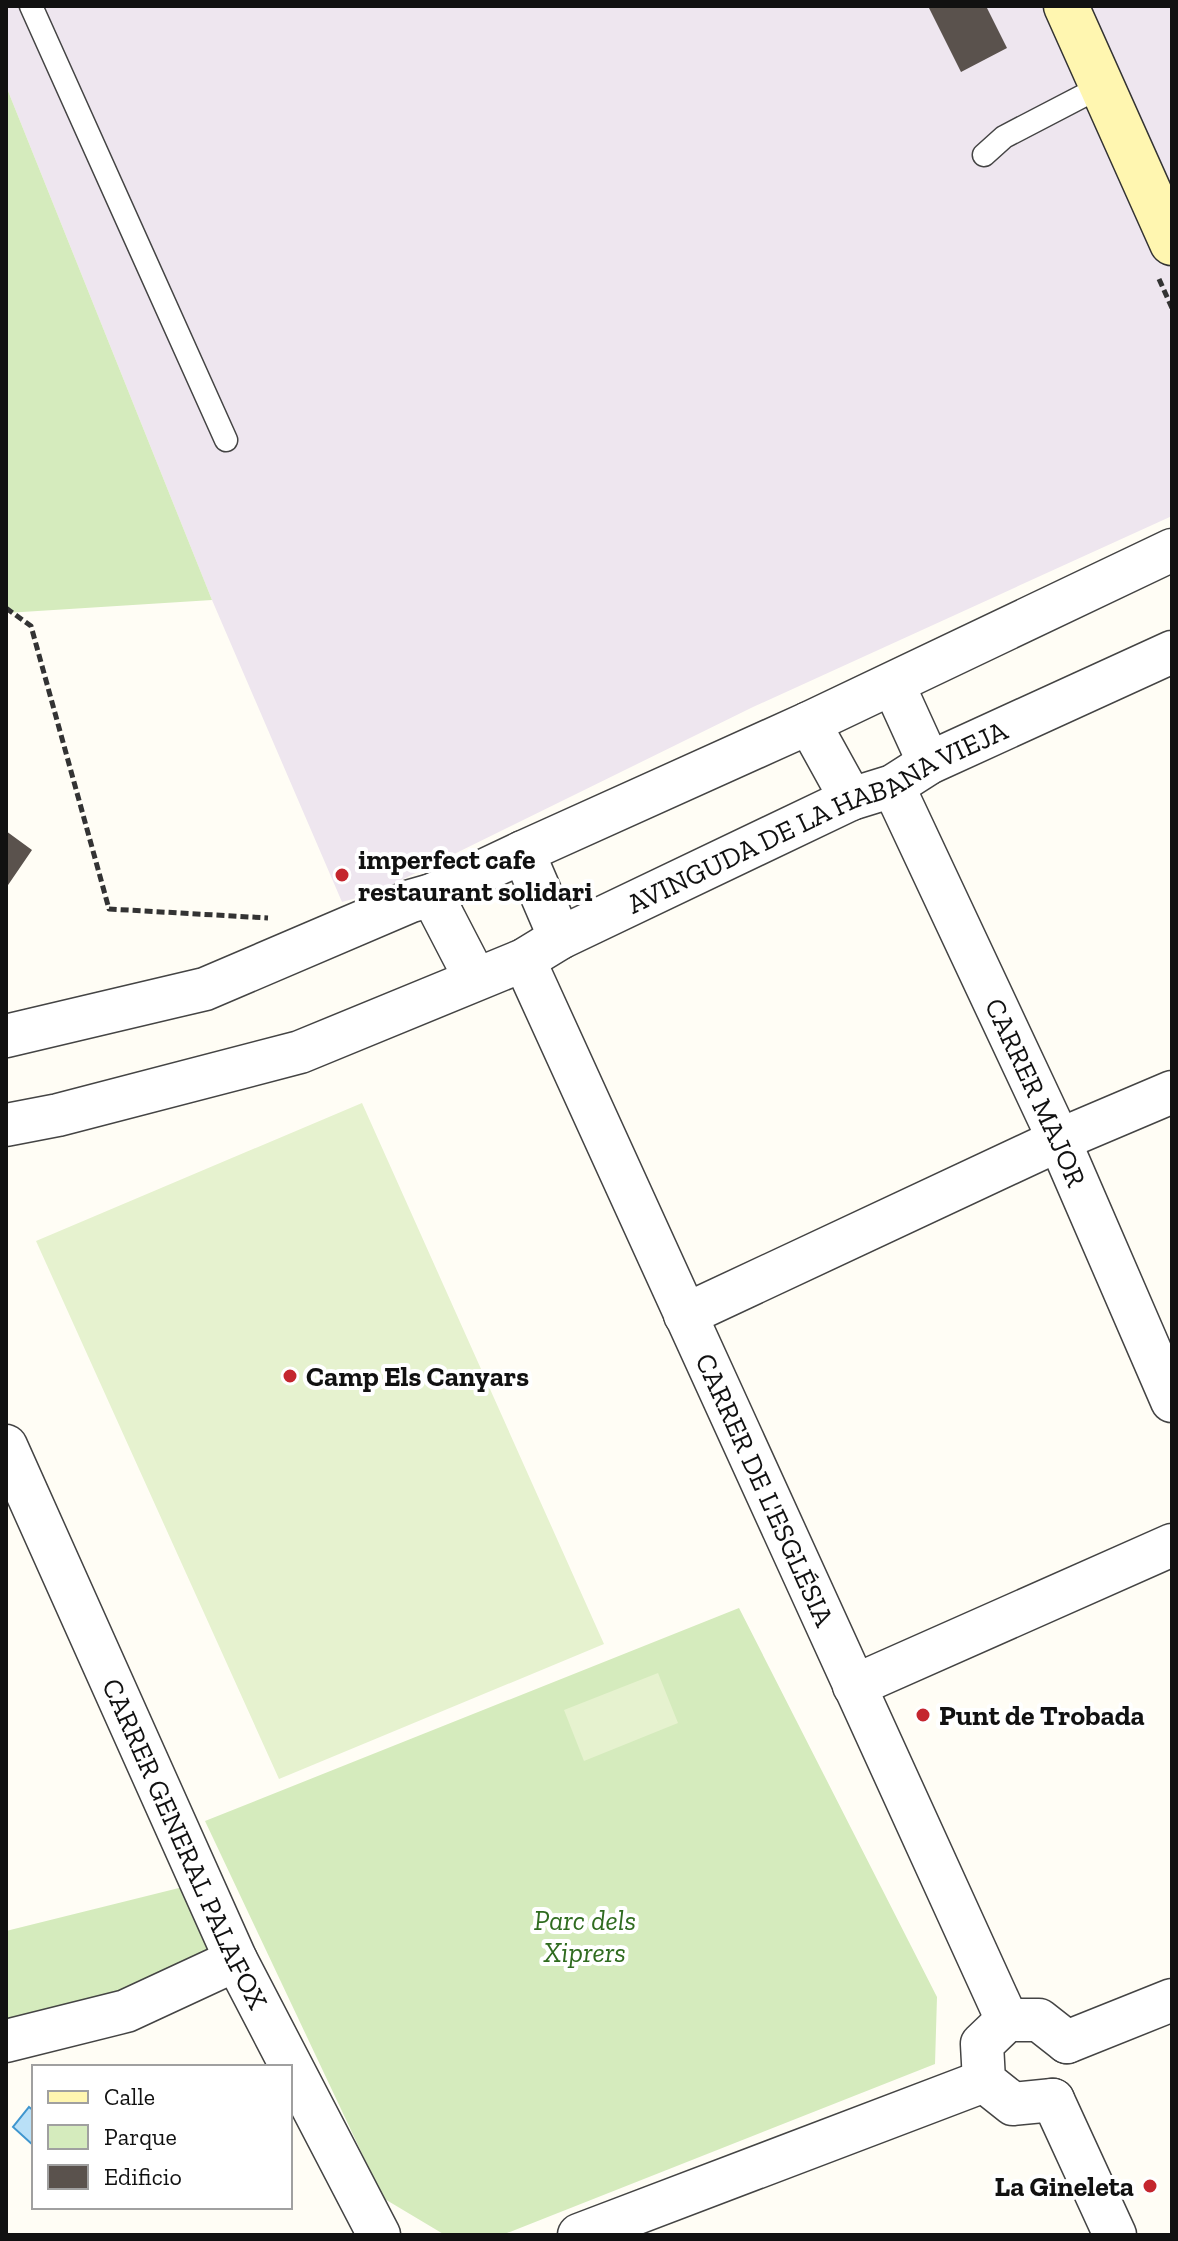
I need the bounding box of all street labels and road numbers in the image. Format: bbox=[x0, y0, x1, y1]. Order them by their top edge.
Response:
street label: AVINGUDA DE LA HABANA VIEJA bbox=[622, 713, 1013, 921]
street label: CARRER MAJOR bbox=[978, 993, 1093, 1192]
street label: CARRER DE L'ESGLÉSIA bbox=[688, 1348, 842, 1632]
street label: CARRER GENERAL PALAFOX bbox=[95, 1673, 275, 2015]

